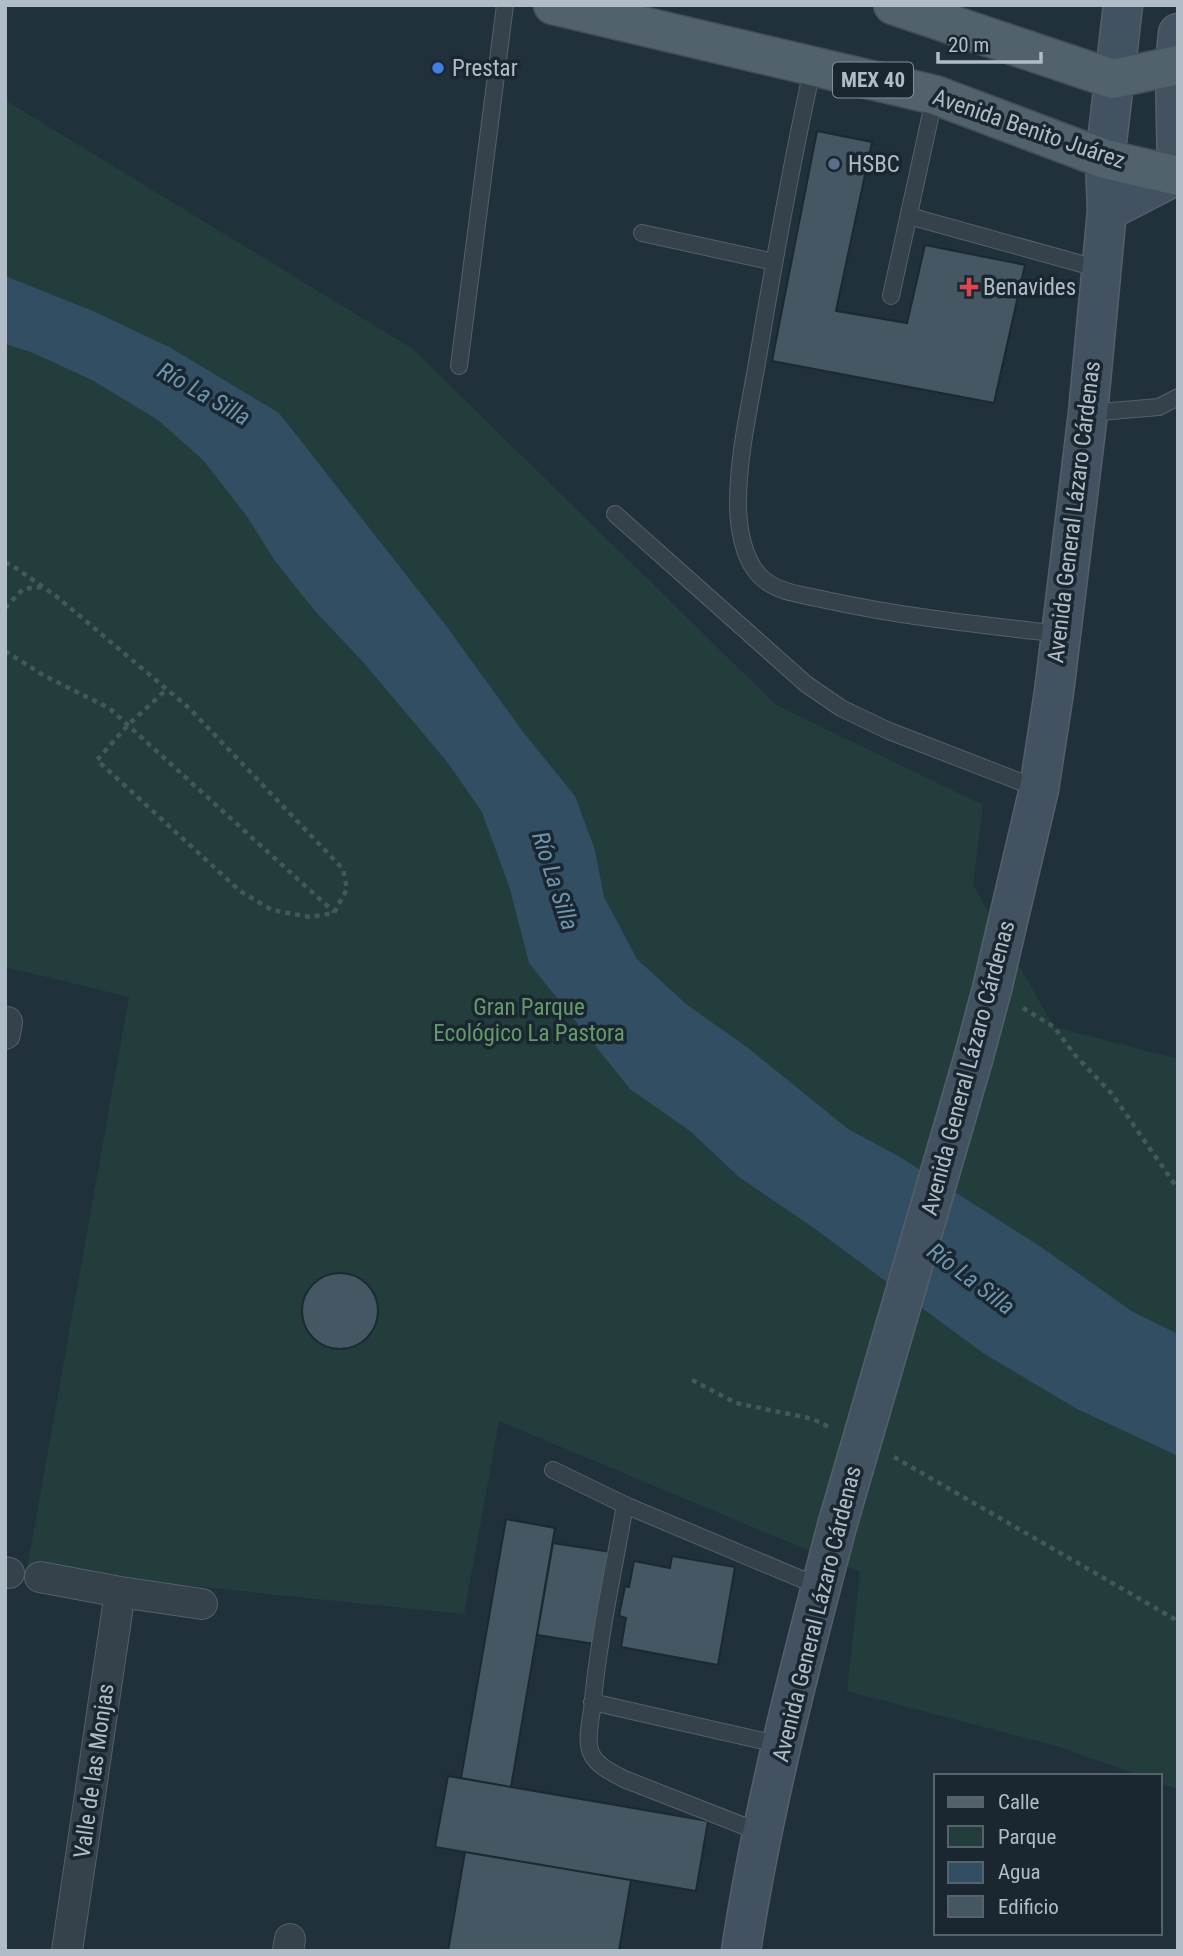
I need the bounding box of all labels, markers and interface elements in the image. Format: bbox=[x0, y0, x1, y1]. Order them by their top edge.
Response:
scale bar bbox=[938, 21, 1041, 65]
text: 20 m bbox=[948, 33, 989, 57]
place label: Prestar bbox=[452, 55, 518, 82]
marker: Prestar bbox=[430, 60, 446, 76]
road number: MEX 40 bbox=[833, 62, 913, 98]
street label: Avenida Benito Juárez bbox=[929, 83, 1129, 175]
place label: HSBC bbox=[848, 151, 900, 178]
marker: HSBC bbox=[826, 156, 842, 172]
place label: Benavides bbox=[983, 274, 1076, 301]
marker: Benavides bbox=[961, 279, 977, 295]
water label: Río La Silla bbox=[153, 356, 255, 432]
street label: Avenida General Lázaro Cárdenas bbox=[1042, 359, 1106, 665]
water label: Río La Silla bbox=[526, 828, 584, 934]
street label: Avenida General Lázaro Cárdenas bbox=[916, 918, 1020, 1218]
park label: Gran Parque Ecológico La Pastora bbox=[433, 994, 625, 1047]
water label: Río La Silla bbox=[922, 1237, 1020, 1321]
street label: Avenida General Lázaro Cárdenas bbox=[767, 1463, 867, 1765]
street label: Valle de las Monjas bbox=[68, 1682, 120, 1860]
legend bbox=[934, 1774, 1162, 1935]
text: Calle bbox=[998, 1790, 1040, 1814]
text: Parque bbox=[998, 1825, 1056, 1849]
text: Agua bbox=[998, 1860, 1041, 1884]
text: Edificio bbox=[998, 1895, 1059, 1919]

